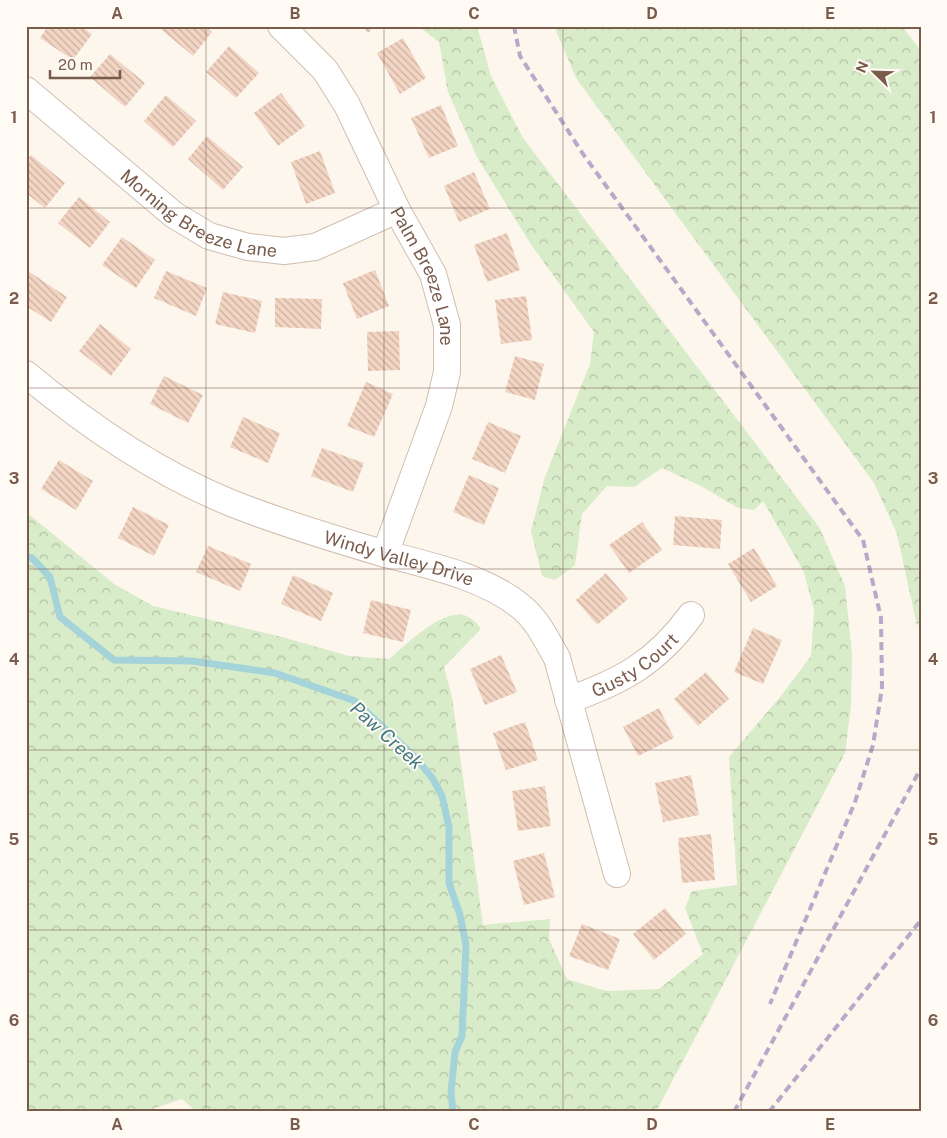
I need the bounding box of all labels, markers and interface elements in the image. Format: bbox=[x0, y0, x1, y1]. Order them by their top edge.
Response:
text: A bbox=[111, 4, 123, 23]
text: B bbox=[290, 4, 301, 23]
text: C bbox=[468, 4, 480, 23]
text: D bbox=[646, 4, 658, 23]
text: E bbox=[825, 4, 835, 23]
scale bar bbox=[50, 48, 120, 80]
north arrow bbox=[850, 48, 900, 98]
text: 20 m bbox=[58, 56, 93, 73]
text: N bbox=[853, 59, 872, 75]
text: 1 bbox=[11, 108, 17, 127]
text: 1 bbox=[930, 108, 936, 127]
street label: Morning Breeze Lane bbox=[117, 164, 278, 261]
street label: Palm Breeze Lane bbox=[387, 203, 458, 346]
text: 2 bbox=[9, 289, 19, 308]
text: 2 bbox=[928, 289, 938, 308]
text: 3 bbox=[9, 469, 19, 488]
text: 3 bbox=[928, 469, 938, 488]
street label: Windy Valley Drive bbox=[322, 526, 477, 590]
street label: Gusty Court bbox=[588, 628, 682, 701]
text: 4 bbox=[9, 650, 20, 669]
text: 4 bbox=[928, 650, 939, 669]
water label: Paw Creek bbox=[346, 697, 429, 774]
text: 5 bbox=[9, 830, 20, 849]
text: 5 bbox=[928, 830, 939, 849]
text: 6 bbox=[9, 1011, 19, 1030]
text: 6 bbox=[928, 1011, 938, 1030]
text: A bbox=[111, 1115, 123, 1134]
text: B bbox=[290, 1115, 301, 1134]
text: C bbox=[468, 1115, 480, 1134]
text: D bbox=[646, 1115, 658, 1134]
text: E bbox=[825, 1115, 835, 1134]

